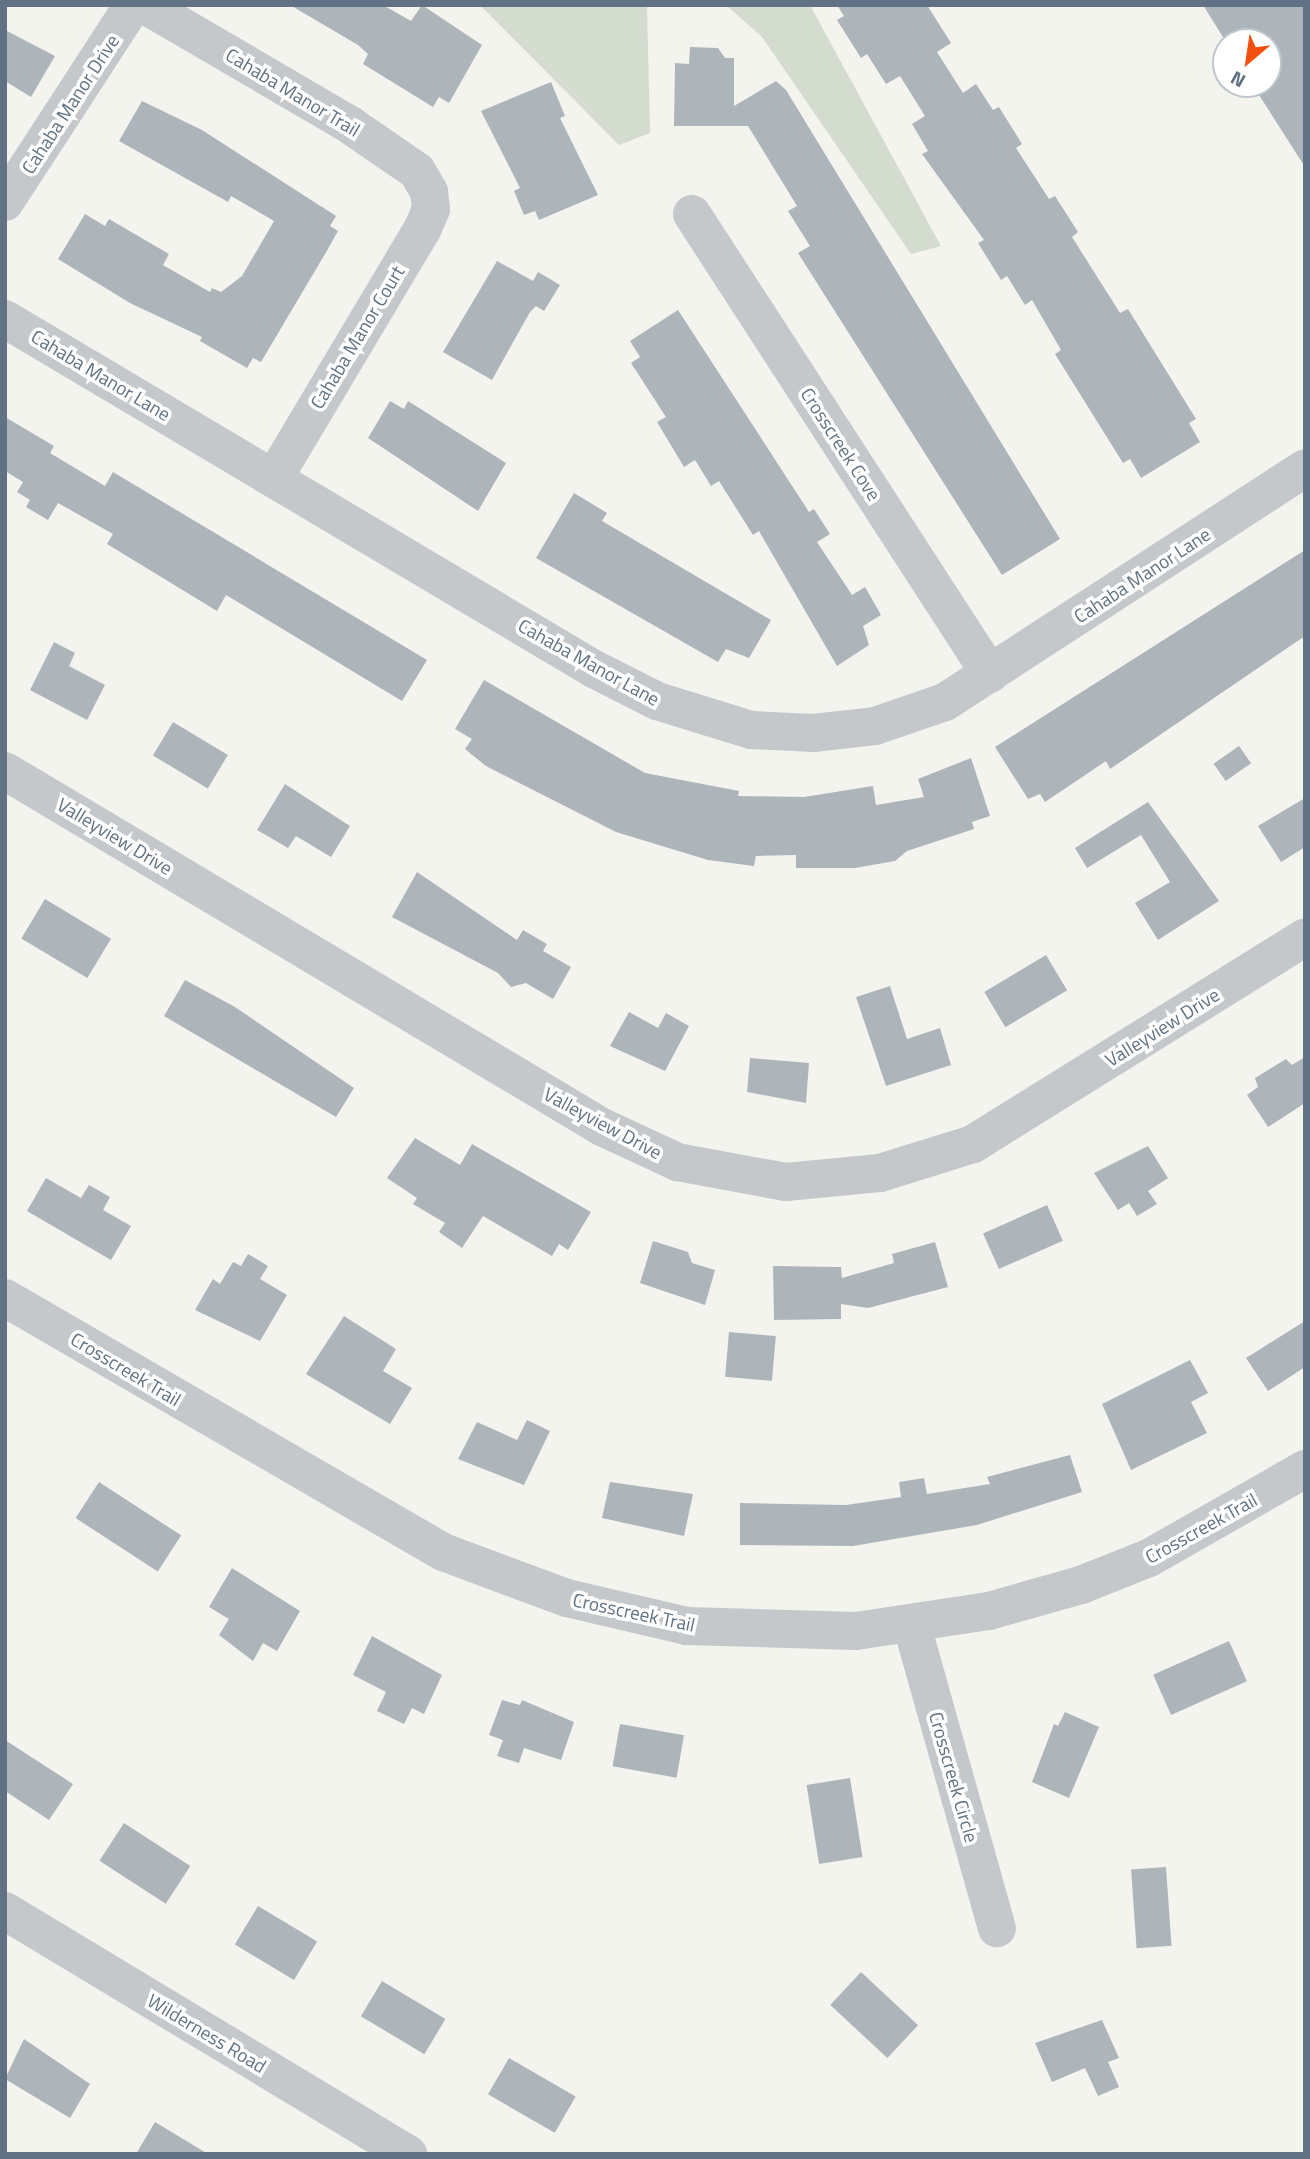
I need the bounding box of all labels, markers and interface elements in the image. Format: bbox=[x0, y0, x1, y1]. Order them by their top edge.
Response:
north arrow bbox=[1212, 28, 1282, 98]
street label: Cahaba Manor Drive bbox=[17, 30, 123, 178]
street label: Cahaba Manor Trail bbox=[222, 43, 364, 141]
text: N bbox=[1225, 64, 1250, 96]
street label: Cahaba Manor Court bbox=[305, 261, 409, 413]
street label: Cahaba Manor Lane bbox=[27, 325, 175, 425]
street label: Crosscreek Cove bbox=[796, 383, 886, 505]
street label: Cahaba Manor Lane bbox=[1069, 522, 1215, 628]
street label: Cahaba Manor Lane bbox=[514, 614, 664, 710]
street label: Valleyview Drive bbox=[53, 793, 177, 879]
street label: Valleyview Drive bbox=[1101, 983, 1223, 1071]
street label: Valleyview Drive bbox=[540, 1082, 666, 1164]
street label: Crosscreek Trail bbox=[67, 1327, 185, 1411]
street label: Crosscreek Trail bbox=[1141, 1488, 1261, 1568]
street label: Crosscreek Trail bbox=[571, 1588, 697, 1636]
street label: Crosscreek Circle bbox=[924, 1709, 984, 1845]
street label: Wilderness Road bbox=[144, 1989, 270, 2077]

